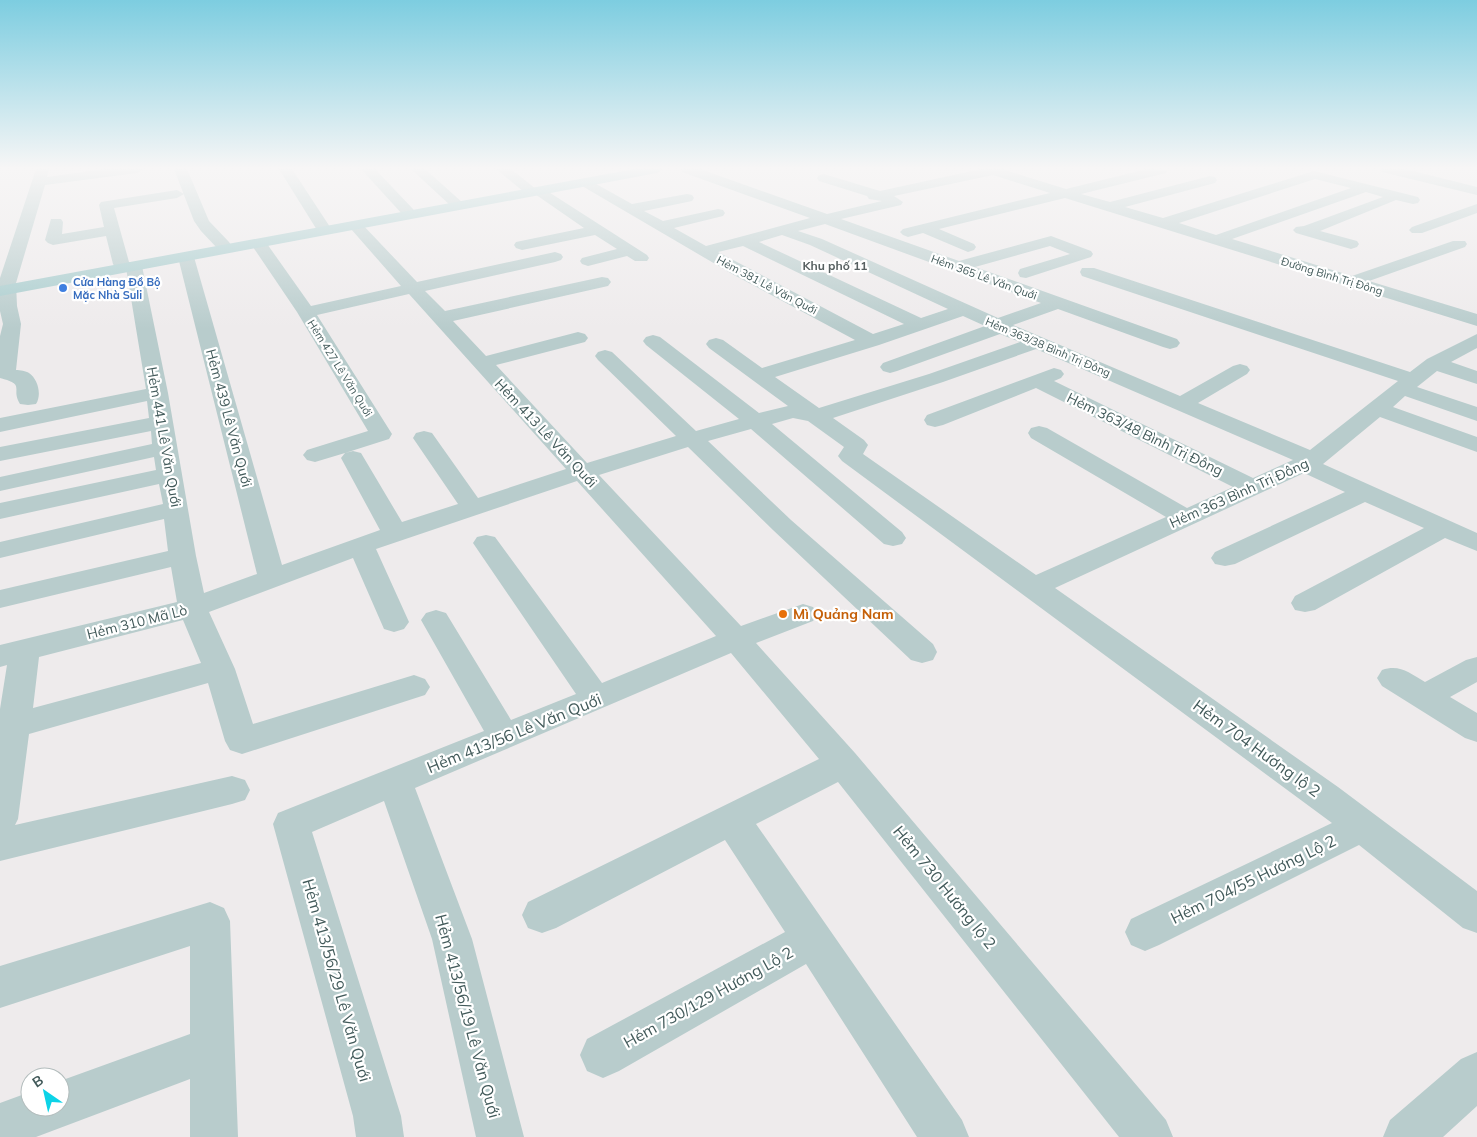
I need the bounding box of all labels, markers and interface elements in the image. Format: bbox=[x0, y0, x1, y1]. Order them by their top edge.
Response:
street label: Hẻm 365 Lê Văn Quới bbox=[929, 251, 1039, 303]
street label: Hẻm 381 Lê Văn Quới bbox=[714, 253, 820, 317]
street label: Đường Bình Trị Đông bbox=[1279, 254, 1385, 298]
district label: Khu phố 11 bbox=[802, 258, 868, 273]
place label: Cửa Hàng Đồ Bộ Mặc Nhà Suli bbox=[73, 275, 161, 302]
marker: Cửa Hàng Đồ Bộ Mặc Nhà Suli bbox=[57, 282, 69, 294]
street label: Hẻm 363/38 Bình Trị Đông bbox=[983, 314, 1113, 380]
street label: Hẻm 427 Lê Văn Quới bbox=[304, 317, 376, 419]
street label: Hẻm 439 Lê Văn Quới bbox=[202, 347, 256, 489]
street label: Hẻm 441 Lê Văn Quới bbox=[143, 365, 185, 509]
street label: Hẻm 413 Lê Văn Quới bbox=[491, 375, 601, 491]
street label: Hẻm 363/48 Bình Trị Đông bbox=[1064, 388, 1226, 480]
street label: Hẻm 363 Bình Trị Đông bbox=[1167, 454, 1311, 532]
street label: Hẻm 310 Mã Lò bbox=[85, 601, 189, 643]
place label: Mì Quảng Nam bbox=[793, 605, 894, 623]
marker: Mì Quảng Nam bbox=[777, 608, 789, 620]
street label: Hẻm 413/56 Lê Văn Quới bbox=[424, 689, 604, 777]
street label: Hẻm 704 Hương lộ 2 bbox=[1189, 695, 1325, 801]
street label: Hẻm 730 Hương lộ 2 bbox=[889, 821, 1001, 953]
street label: Hẻm 704/55 Hương Lộ 2 bbox=[1167, 830, 1339, 928]
street label: Hẻm 413/56/29 Lê Văn Quới bbox=[298, 876, 376, 1084]
street label: Hẻm 413/56/19 Lê Văn Quới bbox=[431, 912, 505, 1120]
street label: Hẻm 730/129 Hương Lộ 2 bbox=[620, 942, 796, 1052]
north arrow bbox=[20, 1067, 70, 1117]
text: B bbox=[29, 1071, 47, 1091]

